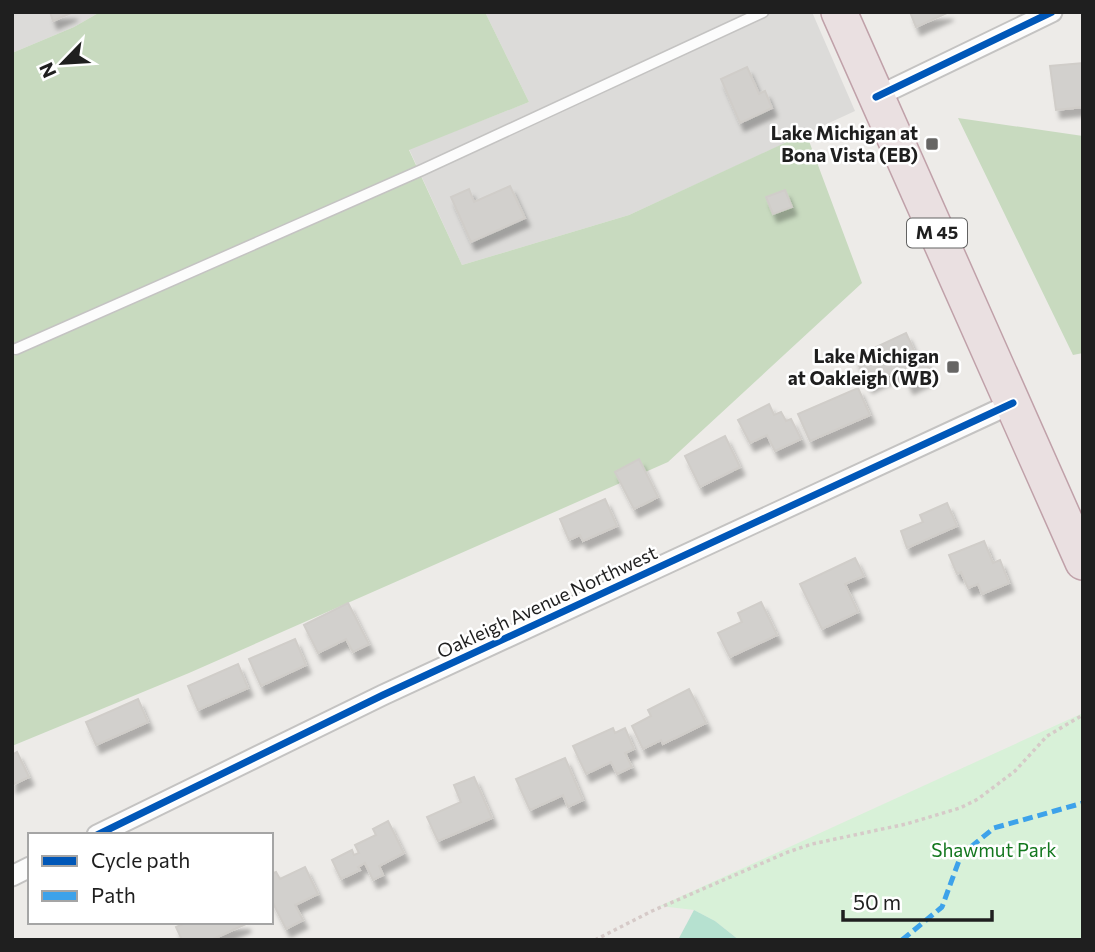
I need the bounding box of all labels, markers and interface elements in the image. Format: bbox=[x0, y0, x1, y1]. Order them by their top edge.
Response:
north arrow bbox=[28, 28, 98, 98]
text: N bbox=[34, 59, 61, 82]
place label: Lake Michigan at Bona Vista (EB) bbox=[771, 121, 918, 166]
marker: Lake Michigan at Bona Vista (EB) bbox=[924, 136, 940, 152]
road number: M 45 bbox=[907, 218, 967, 247]
place label: Lake Michigan at Oakleigh (WB) bbox=[788, 344, 939, 389]
marker: Lake Michigan at Oakleigh (WB) bbox=[945, 359, 961, 375]
street label: Oakleigh Avenue Northwest bbox=[433, 540, 661, 663]
legend bbox=[28, 833, 273, 924]
park label: Shawmut Park bbox=[931, 838, 1057, 861]
text: Cycle path bbox=[91, 847, 190, 872]
scale bar bbox=[843, 878, 992, 922]
text: Path bbox=[91, 882, 136, 907]
text: 50 m bbox=[853, 889, 901, 914]

